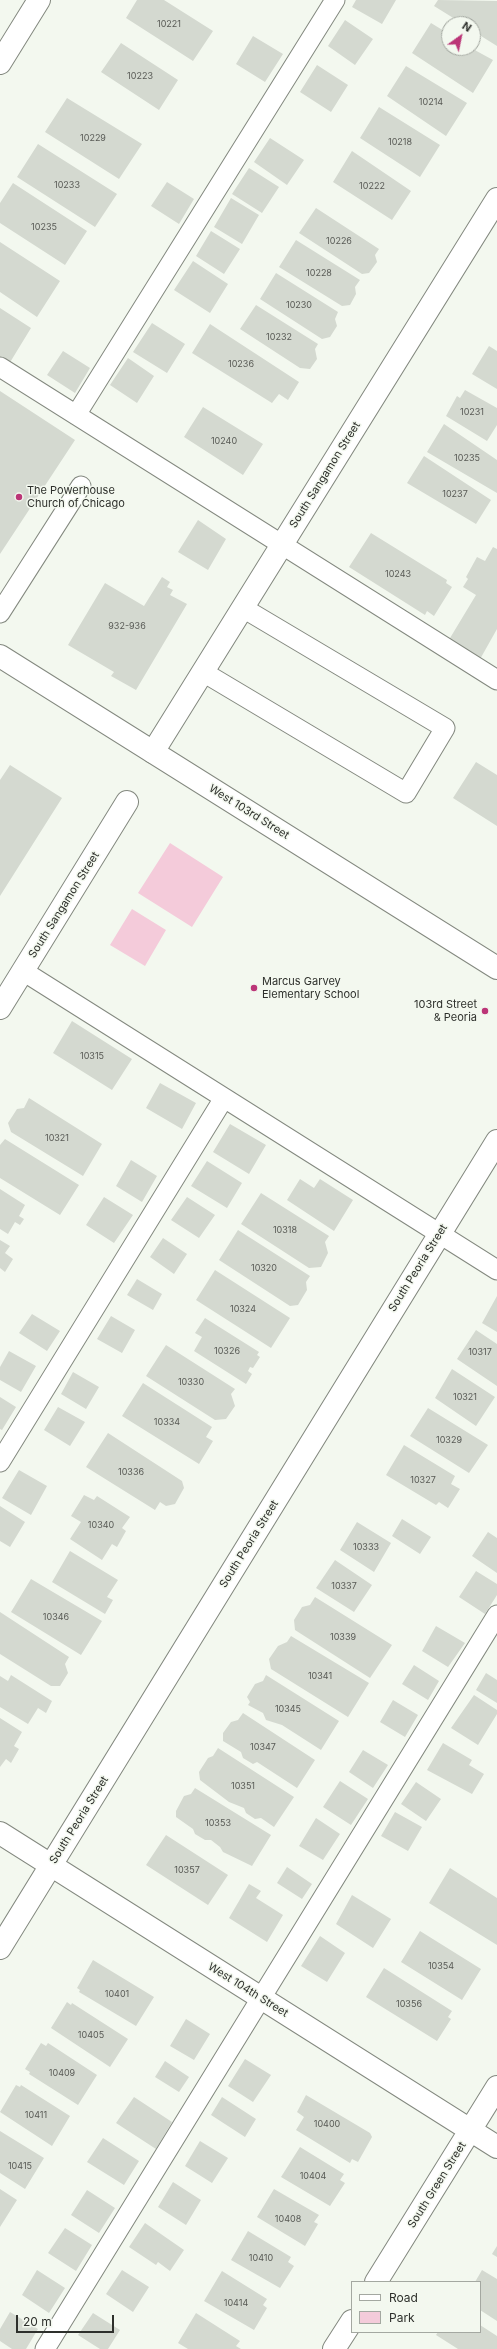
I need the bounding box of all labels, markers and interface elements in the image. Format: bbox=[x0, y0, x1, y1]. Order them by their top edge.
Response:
north arrow bbox=[441, 16, 481, 56]
house number: 10221 bbox=[157, 19, 181, 29]
text: N bbox=[460, 19, 474, 35]
house number: 10223 bbox=[127, 71, 153, 81]
house number: 10214 bbox=[419, 97, 443, 107]
house number: 10229 bbox=[80, 133, 106, 143]
house number: 10218 bbox=[388, 137, 412, 147]
house number: 10233 bbox=[54, 180, 80, 190]
house number: 10222 bbox=[359, 181, 385, 191]
house number: 10235 bbox=[31, 222, 57, 232]
house number: 10226 bbox=[326, 236, 352, 246]
house number: 10228 bbox=[306, 268, 332, 278]
house number: 10230 bbox=[286, 300, 312, 310]
house number: 10232 bbox=[266, 332, 292, 342]
house number: 10236 bbox=[228, 359, 254, 369]
house number: 10231 bbox=[460, 407, 484, 417]
street label: South Sangamon Street bbox=[287, 419, 363, 531]
house number: 10240 bbox=[211, 436, 237, 446]
house number: 10235 bbox=[454, 453, 480, 463]
place label: The Powerhouse Church of Chicago bbox=[27, 484, 125, 510]
house number: 10237 bbox=[442, 489, 468, 499]
marker: The Powerhouse Church of Chicago bbox=[14, 492, 24, 502]
house number: 10243 bbox=[385, 569, 411, 579]
house number: 932-936 bbox=[108, 621, 146, 631]
street label: West 103rd Street bbox=[206, 782, 292, 842]
street label: South Sangamon Street bbox=[26, 849, 102, 961]
place label: Marcus Garvey Elementary School bbox=[262, 975, 359, 1001]
marker: Marcus Garvey Elementary School bbox=[249, 983, 259, 993]
place label: 103rd Street & Peoria bbox=[414, 998, 477, 1024]
marker: 103rd Street & Peoria bbox=[480, 1006, 490, 1016]
house number: 10315 bbox=[80, 1051, 104, 1061]
house number: 10321 bbox=[45, 1133, 69, 1143]
street label: South Peoria Street bbox=[386, 1222, 450, 1314]
house number: 10318 bbox=[273, 1225, 297, 1235]
house number: 10320 bbox=[251, 1263, 277, 1273]
house number: 10324 bbox=[230, 1304, 256, 1314]
house number: 10326 bbox=[214, 1346, 240, 1356]
house number: 10317 bbox=[468, 1347, 492, 1357]
house number: 10330 bbox=[178, 1377, 204, 1387]
house number: 10321 bbox=[453, 1392, 477, 1402]
house number: 10334 bbox=[154, 1417, 180, 1427]
house number: 10329 bbox=[436, 1435, 462, 1445]
house number: 10336 bbox=[118, 1467, 144, 1477]
house number: 10327 bbox=[410, 1475, 436, 1485]
street label: South Peoria Street bbox=[217, 1498, 281, 1590]
house number: 10340 bbox=[88, 1520, 114, 1530]
house number: 10333 bbox=[353, 1542, 379, 1552]
house number: 10337 bbox=[331, 1581, 357, 1591]
house number: 10346 bbox=[43, 1612, 69, 1622]
house number: 10339 bbox=[330, 1632, 356, 1642]
house number: 10341 bbox=[308, 1671, 332, 1681]
house number: 10345 bbox=[275, 1704, 301, 1714]
house number: 10347 bbox=[250, 1742, 276, 1752]
street label: South Peoria Street bbox=[47, 1774, 111, 1866]
house number: 10351 bbox=[231, 1781, 255, 1791]
house number: 10353 bbox=[205, 1818, 231, 1828]
house number: 10357 bbox=[174, 1865, 200, 1875]
street label: West 104th Street bbox=[206, 1960, 290, 2020]
house number: 10354 bbox=[428, 1961, 454, 1971]
house number: 10401 bbox=[105, 1989, 129, 1999]
house number: 10356 bbox=[396, 1999, 422, 2009]
house number: 10405 bbox=[78, 2030, 104, 2040]
house number: 10409 bbox=[49, 2068, 75, 2078]
house number: 10411 bbox=[25, 2110, 47, 2120]
house number: 10400 bbox=[314, 2119, 340, 2129]
street label: South Green Street bbox=[405, 2140, 469, 2230]
house number: 10415 bbox=[8, 2161, 32, 2171]
house number: 10404 bbox=[300, 2171, 326, 2181]
house number: 10408 bbox=[275, 2214, 301, 2224]
house number: 10410 bbox=[249, 2253, 273, 2263]
legend bbox=[351, 2281, 481, 2333]
text: Road bbox=[389, 2290, 418, 2305]
house number: 10414 bbox=[224, 2298, 248, 2308]
scale bar bbox=[18, 2307, 116, 2333]
text: Park bbox=[389, 2310, 415, 2325]
text: 20 m bbox=[23, 2314, 52, 2329]

